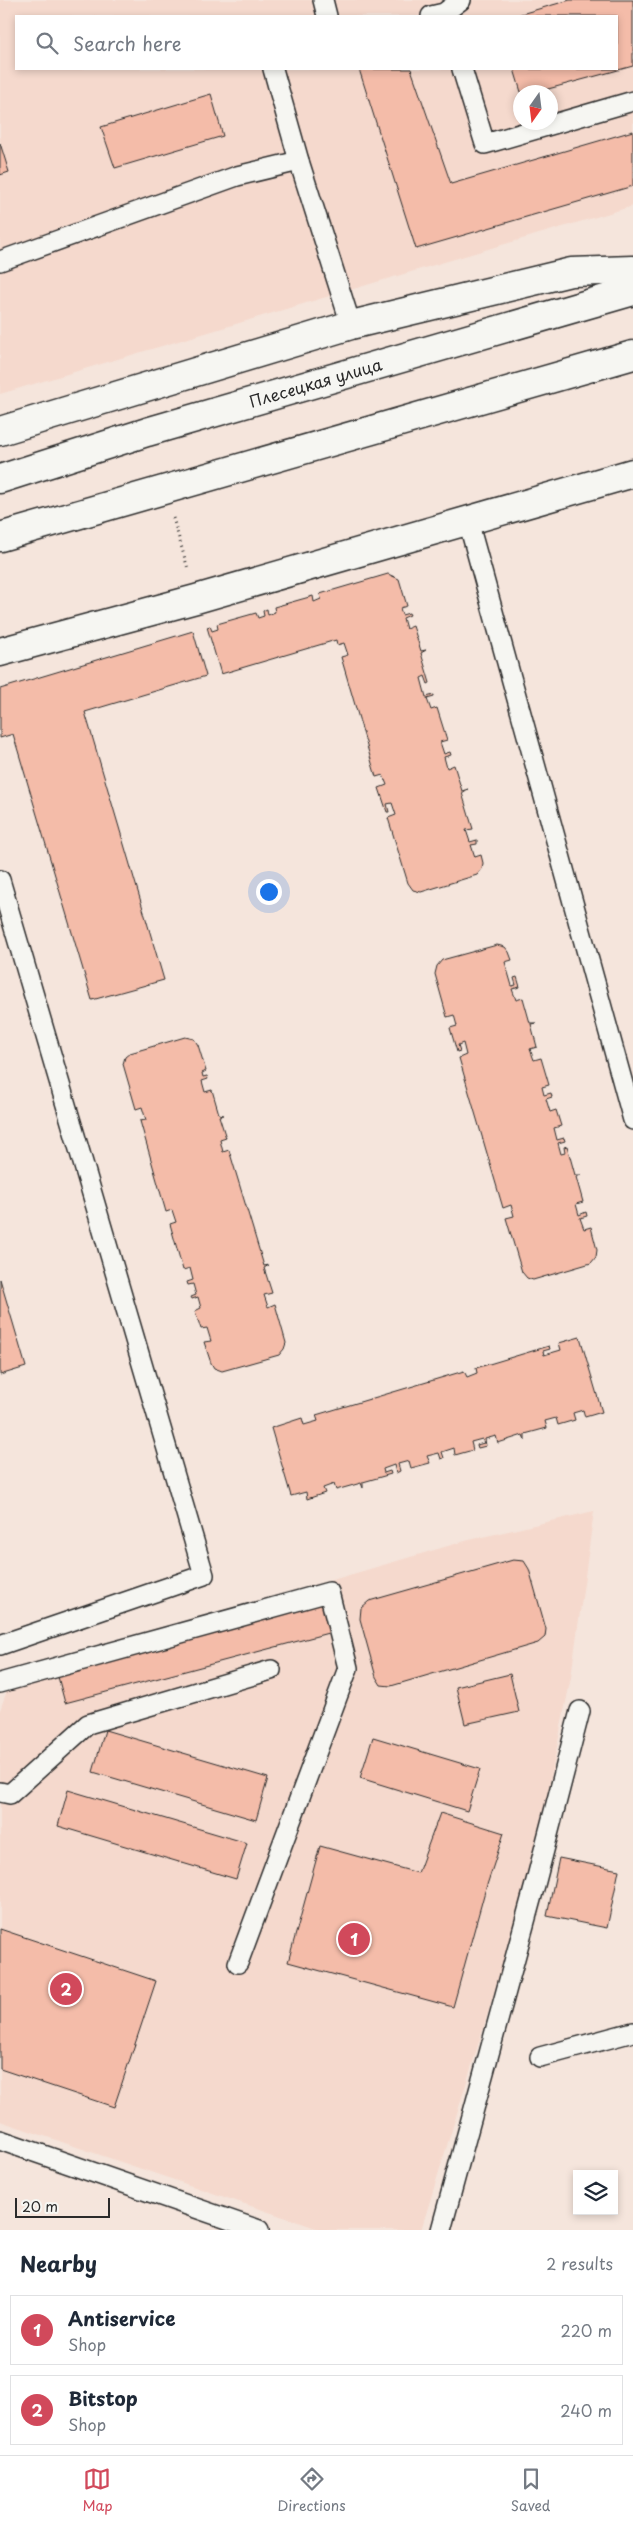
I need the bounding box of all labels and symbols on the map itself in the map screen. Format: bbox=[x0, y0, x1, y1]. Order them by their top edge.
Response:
north arrow bbox=[513, 85, 558, 130]
street label: Плесецкая улица bbox=[246, 351, 385, 413]
your location bbox=[256, 879, 282, 905]
pin: 1 bbox=[338, 1920, 370, 1958]
pin: 2 bbox=[50, 1970, 82, 2008]
scale bar bbox=[15, 2195, 110, 2218]

